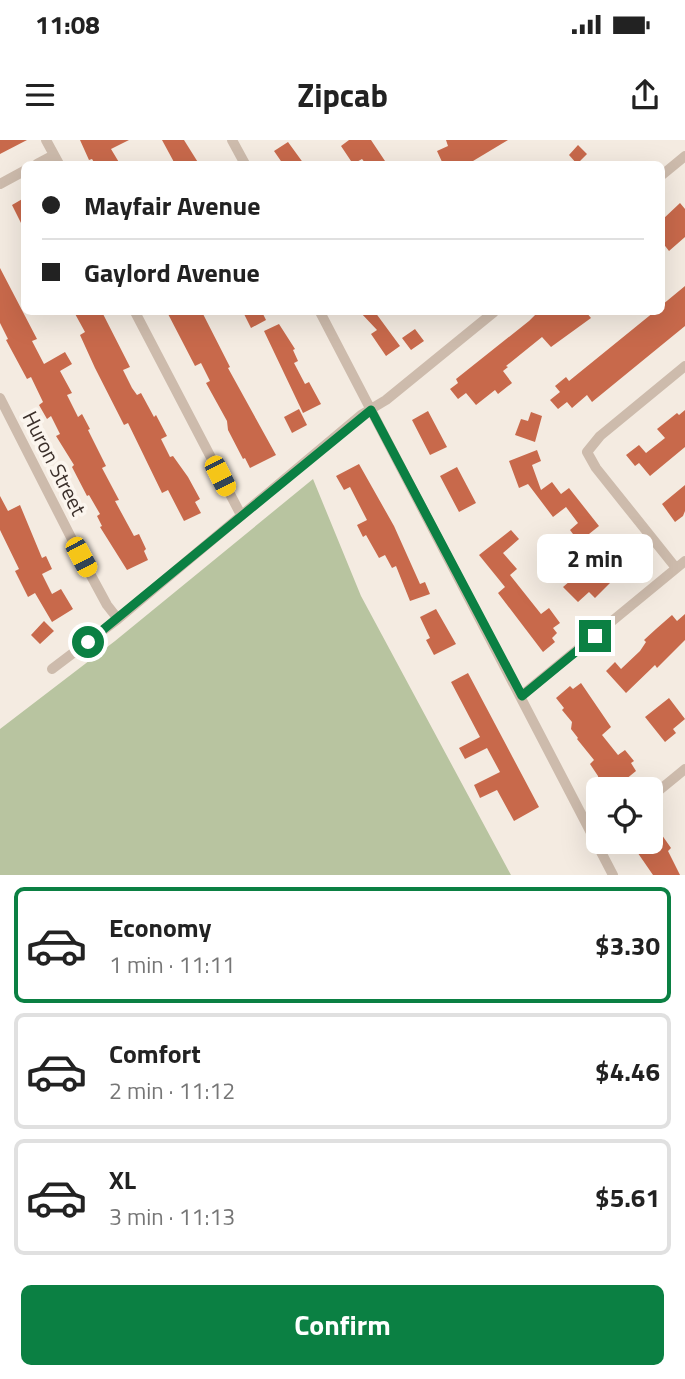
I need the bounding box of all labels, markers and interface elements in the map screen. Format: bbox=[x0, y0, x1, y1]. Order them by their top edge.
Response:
text: 11:08 bbox=[35, 5, 100, 44]
text: Zipcab bbox=[297, 71, 388, 119]
icon: menu bbox=[21, 76, 59, 114]
icon: share bbox=[626, 76, 664, 114]
text: Mayfair Avenue bbox=[84, 186, 260, 225]
text: Gaylord Avenue bbox=[84, 253, 260, 292]
street label: Huron Street bbox=[15, 405, 95, 521]
car bbox=[202, 453, 239, 499]
car bbox=[62, 534, 101, 580]
callout: 2 min bbox=[537, 534, 653, 584]
text: 2 min bbox=[567, 541, 623, 576]
route end bbox=[579, 620, 611, 652]
route start bbox=[72, 626, 104, 658]
map controls bbox=[586, 777, 663, 854]
button: locate bbox=[586, 777, 663, 854]
text: Economy bbox=[109, 908, 211, 947]
icon: car bbox=[25, 914, 88, 977]
text: $3.30 bbox=[595, 926, 660, 965]
text: 1 min · 11:11 bbox=[109, 947, 235, 982]
text: Comfort bbox=[109, 1034, 201, 1073]
icon: car bbox=[25, 1040, 88, 1103]
text: $4.46 bbox=[595, 1052, 660, 1091]
text: 2 min · 11:12 bbox=[109, 1073, 235, 1108]
text: XL bbox=[109, 1160, 136, 1199]
icon: car bbox=[25, 1166, 88, 1229]
text: $5.61 bbox=[595, 1178, 660, 1217]
text: 3 min · 11:13 bbox=[109, 1199, 235, 1234]
button: Confirm bbox=[21, 1285, 664, 1365]

